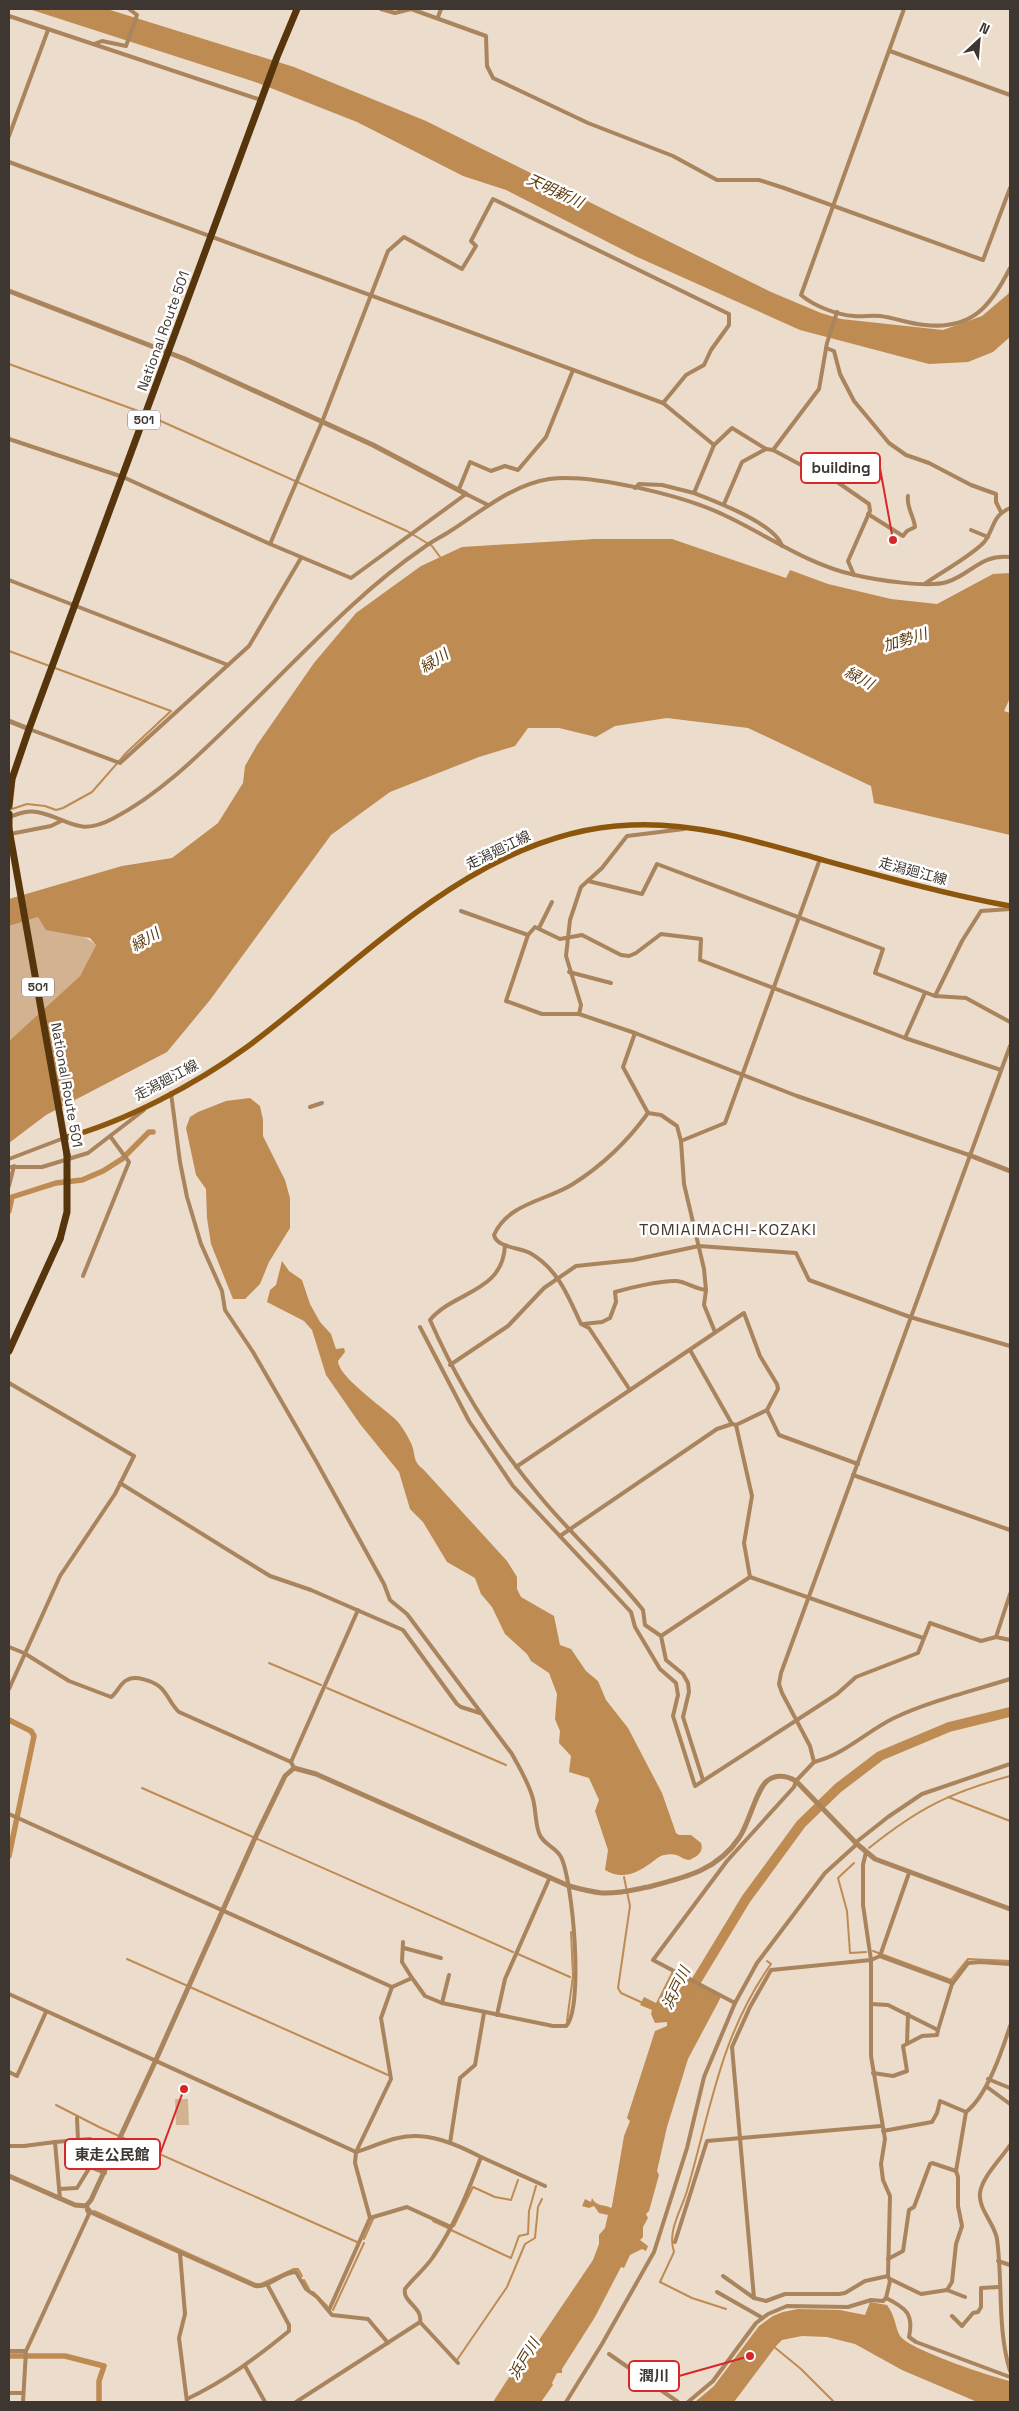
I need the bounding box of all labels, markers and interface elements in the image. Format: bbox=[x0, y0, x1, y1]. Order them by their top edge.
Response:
north arrow bbox=[954, 15, 1004, 65]
text: N bbox=[977, 18, 993, 38]
water label: 天明新川 bbox=[524, 169, 588, 213]
street label: National Route 501 bbox=[133, 269, 193, 393]
road number: 501 bbox=[128, 410, 160, 430]
callout: building bbox=[801, 453, 880, 483]
text: building bbox=[811, 458, 871, 477]
water label: 加勢川 bbox=[881, 623, 931, 655]
water label: 緑川 bbox=[416, 644, 453, 677]
water label: 緑川 bbox=[842, 662, 879, 694]
street label: 走潟廻江線 bbox=[463, 827, 533, 873]
street label: 走潟廻江線 bbox=[877, 853, 949, 889]
water label: 緑川 bbox=[127, 923, 164, 955]
road number: 501 bbox=[22, 978, 54, 996]
street label: National Route 501 bbox=[47, 1021, 87, 1149]
street label: 走潟廻江線 bbox=[131, 1056, 201, 1104]
district label: TOMIAIMACHI-KOZAKI bbox=[639, 1219, 817, 1240]
water label: 浜戸川 bbox=[657, 1962, 695, 2012]
callout: 東走公民館 bbox=[65, 2139, 160, 2169]
text: 東走公民館 bbox=[74, 2145, 150, 2164]
water label: 浜戸川 bbox=[504, 2333, 544, 2383]
callout: 潤川 bbox=[629, 2361, 679, 2391]
text: 潤川 bbox=[639, 2366, 669, 2385]

